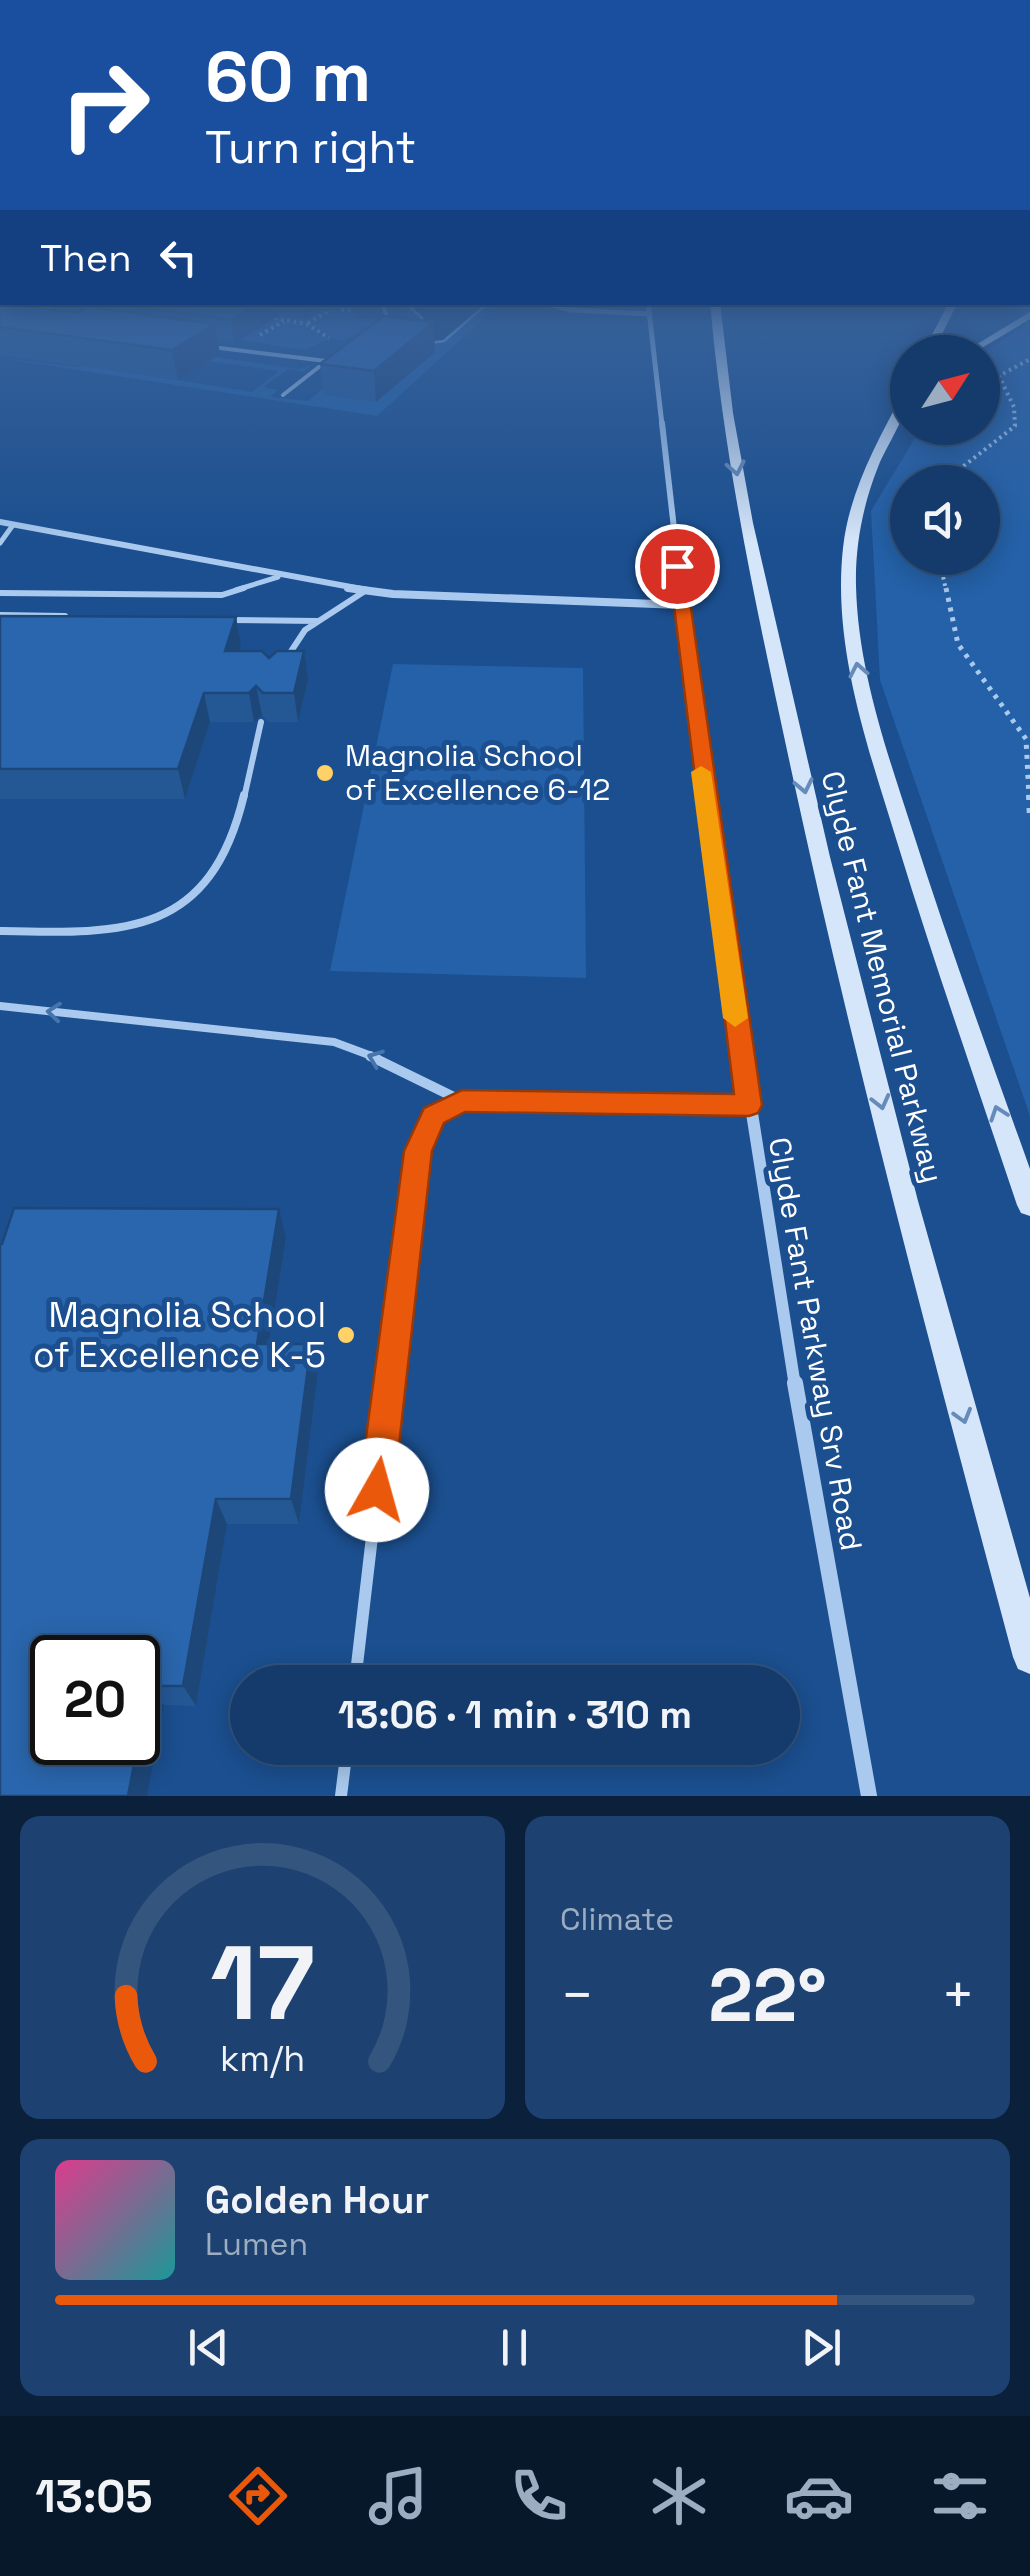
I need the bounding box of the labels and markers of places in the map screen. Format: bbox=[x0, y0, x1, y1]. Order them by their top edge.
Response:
pin bbox=[635, 524, 720, 609]
place label: Magnolia School of Excellence 6-12 bbox=[345, 736, 610, 809]
marker: Magnolia School of Excellence 6-12 bbox=[314, 762, 336, 784]
place label: Magnolia School of Excellence K-5 bbox=[33, 1293, 326, 1377]
marker: Magnolia School of Excellence K-5 bbox=[335, 1324, 357, 1346]

